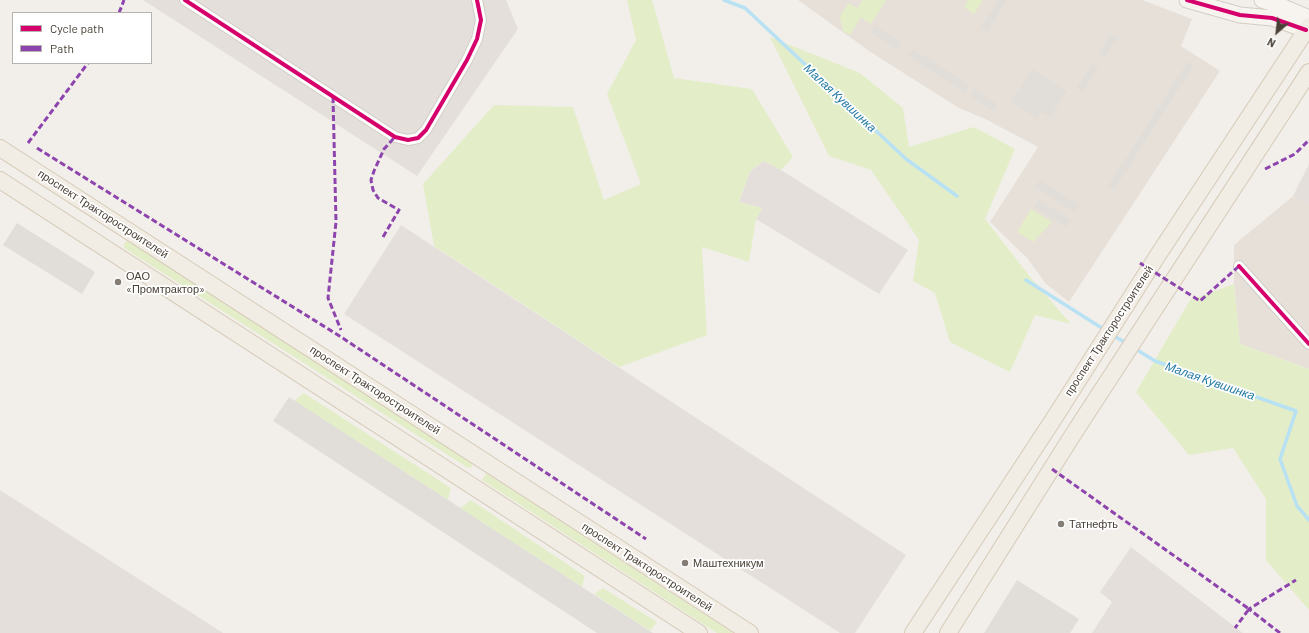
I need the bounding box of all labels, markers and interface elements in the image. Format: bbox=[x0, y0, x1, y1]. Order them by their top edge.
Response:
legend bbox=[12, 12, 152, 64]
north arrow bbox=[1257, 12, 1297, 52]
text: Cycle path bbox=[50, 21, 104, 35]
text: N bbox=[1265, 36, 1277, 50]
text: Path bbox=[50, 41, 74, 55]
water label: Малая Кувшинка bbox=[801, 61, 879, 135]
street label: проспект Тракторостроителей bbox=[35, 167, 171, 261]
street label: проспект Тракторостроителей bbox=[1062, 263, 1156, 399]
place label: ОАО «Промтрактор» bbox=[126, 269, 205, 295]
marker: ОАО «Промтрактор» bbox=[113, 277, 123, 287]
street label: проспект Тракторостроителей bbox=[307, 343, 443, 437]
water label: Малая Кувшинка bbox=[1163, 359, 1257, 403]
place label: Татнефть bbox=[1069, 517, 1118, 531]
marker: Татнефть bbox=[1056, 519, 1066, 529]
street label: проспект Тракторостроителей bbox=[579, 520, 715, 614]
place label: Маштехникум bbox=[693, 556, 764, 570]
marker: Маштехникум bbox=[680, 558, 690, 568]

